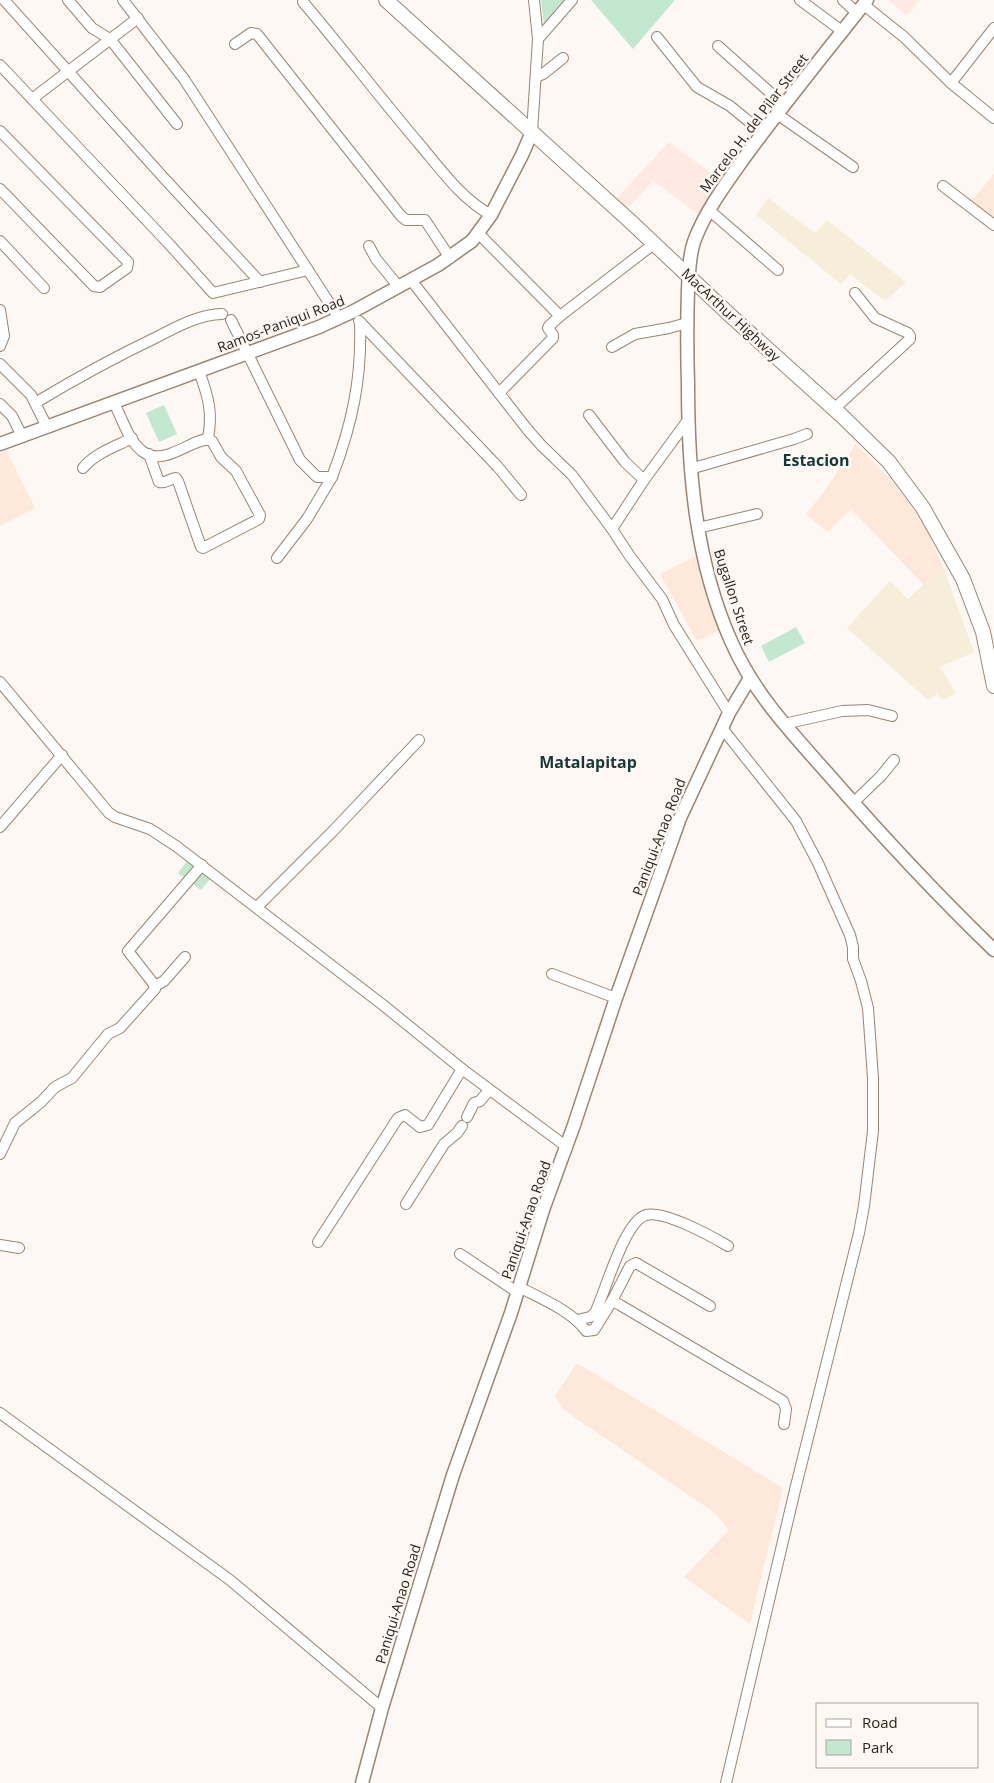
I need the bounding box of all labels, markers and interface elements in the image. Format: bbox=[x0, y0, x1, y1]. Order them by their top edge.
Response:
street label: Marcelo H. del Pilar Street bbox=[695, 49, 812, 196]
street label: MacArthur Highway bbox=[678, 264, 786, 366]
street label: Ramos-Paniqui Road bbox=[214, 290, 347, 357]
district label: Estacion bbox=[782, 449, 850, 471]
street label: Bugallon Street bbox=[710, 546, 759, 647]
district label: Matalapitap bbox=[539, 751, 637, 773]
street label: Paniqui-Anao Road bbox=[627, 775, 690, 898]
street label: Paniqui-Anao Road bbox=[496, 1158, 555, 1282]
street label: Paniqui-Anao Road bbox=[370, 1542, 425, 1666]
legend bbox=[816, 1703, 979, 1768]
text: Road bbox=[862, 1712, 898, 1732]
text: Park bbox=[862, 1737, 893, 1757]

